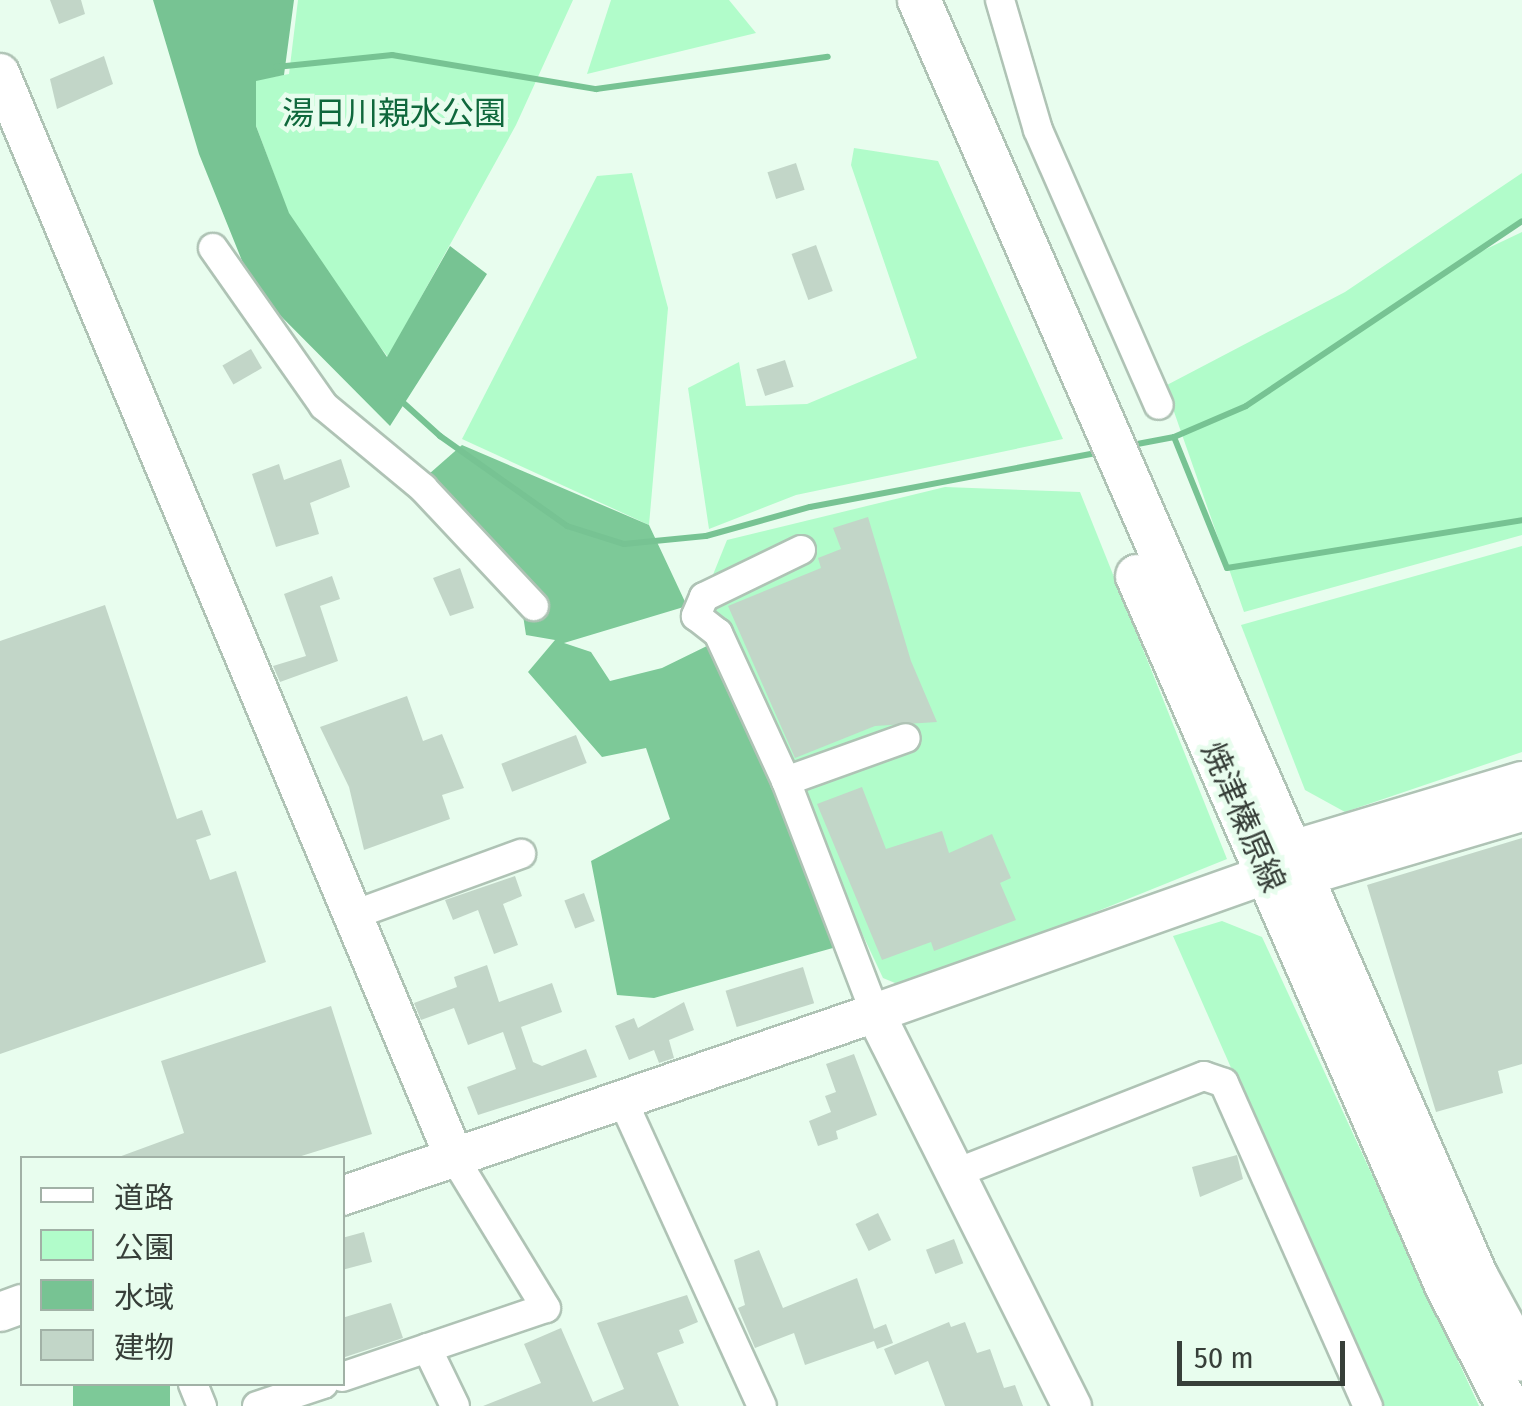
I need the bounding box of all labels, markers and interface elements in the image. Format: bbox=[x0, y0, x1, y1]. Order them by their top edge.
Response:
park label: 湯日川親水公園 bbox=[282, 94, 506, 132]
street label: 焼津榛原線 bbox=[1193, 736, 1293, 898]
legend bbox=[20, 1156, 345, 1386]
text: 道路 bbox=[114, 1180, 174, 1216]
text: 公園 bbox=[114, 1230, 174, 1266]
text: 水域 bbox=[114, 1280, 174, 1316]
scale bar bbox=[1182, 1321, 1350, 1383]
text: 建物 bbox=[114, 1330, 174, 1366]
text: 50 m bbox=[1194, 1340, 1254, 1376]

